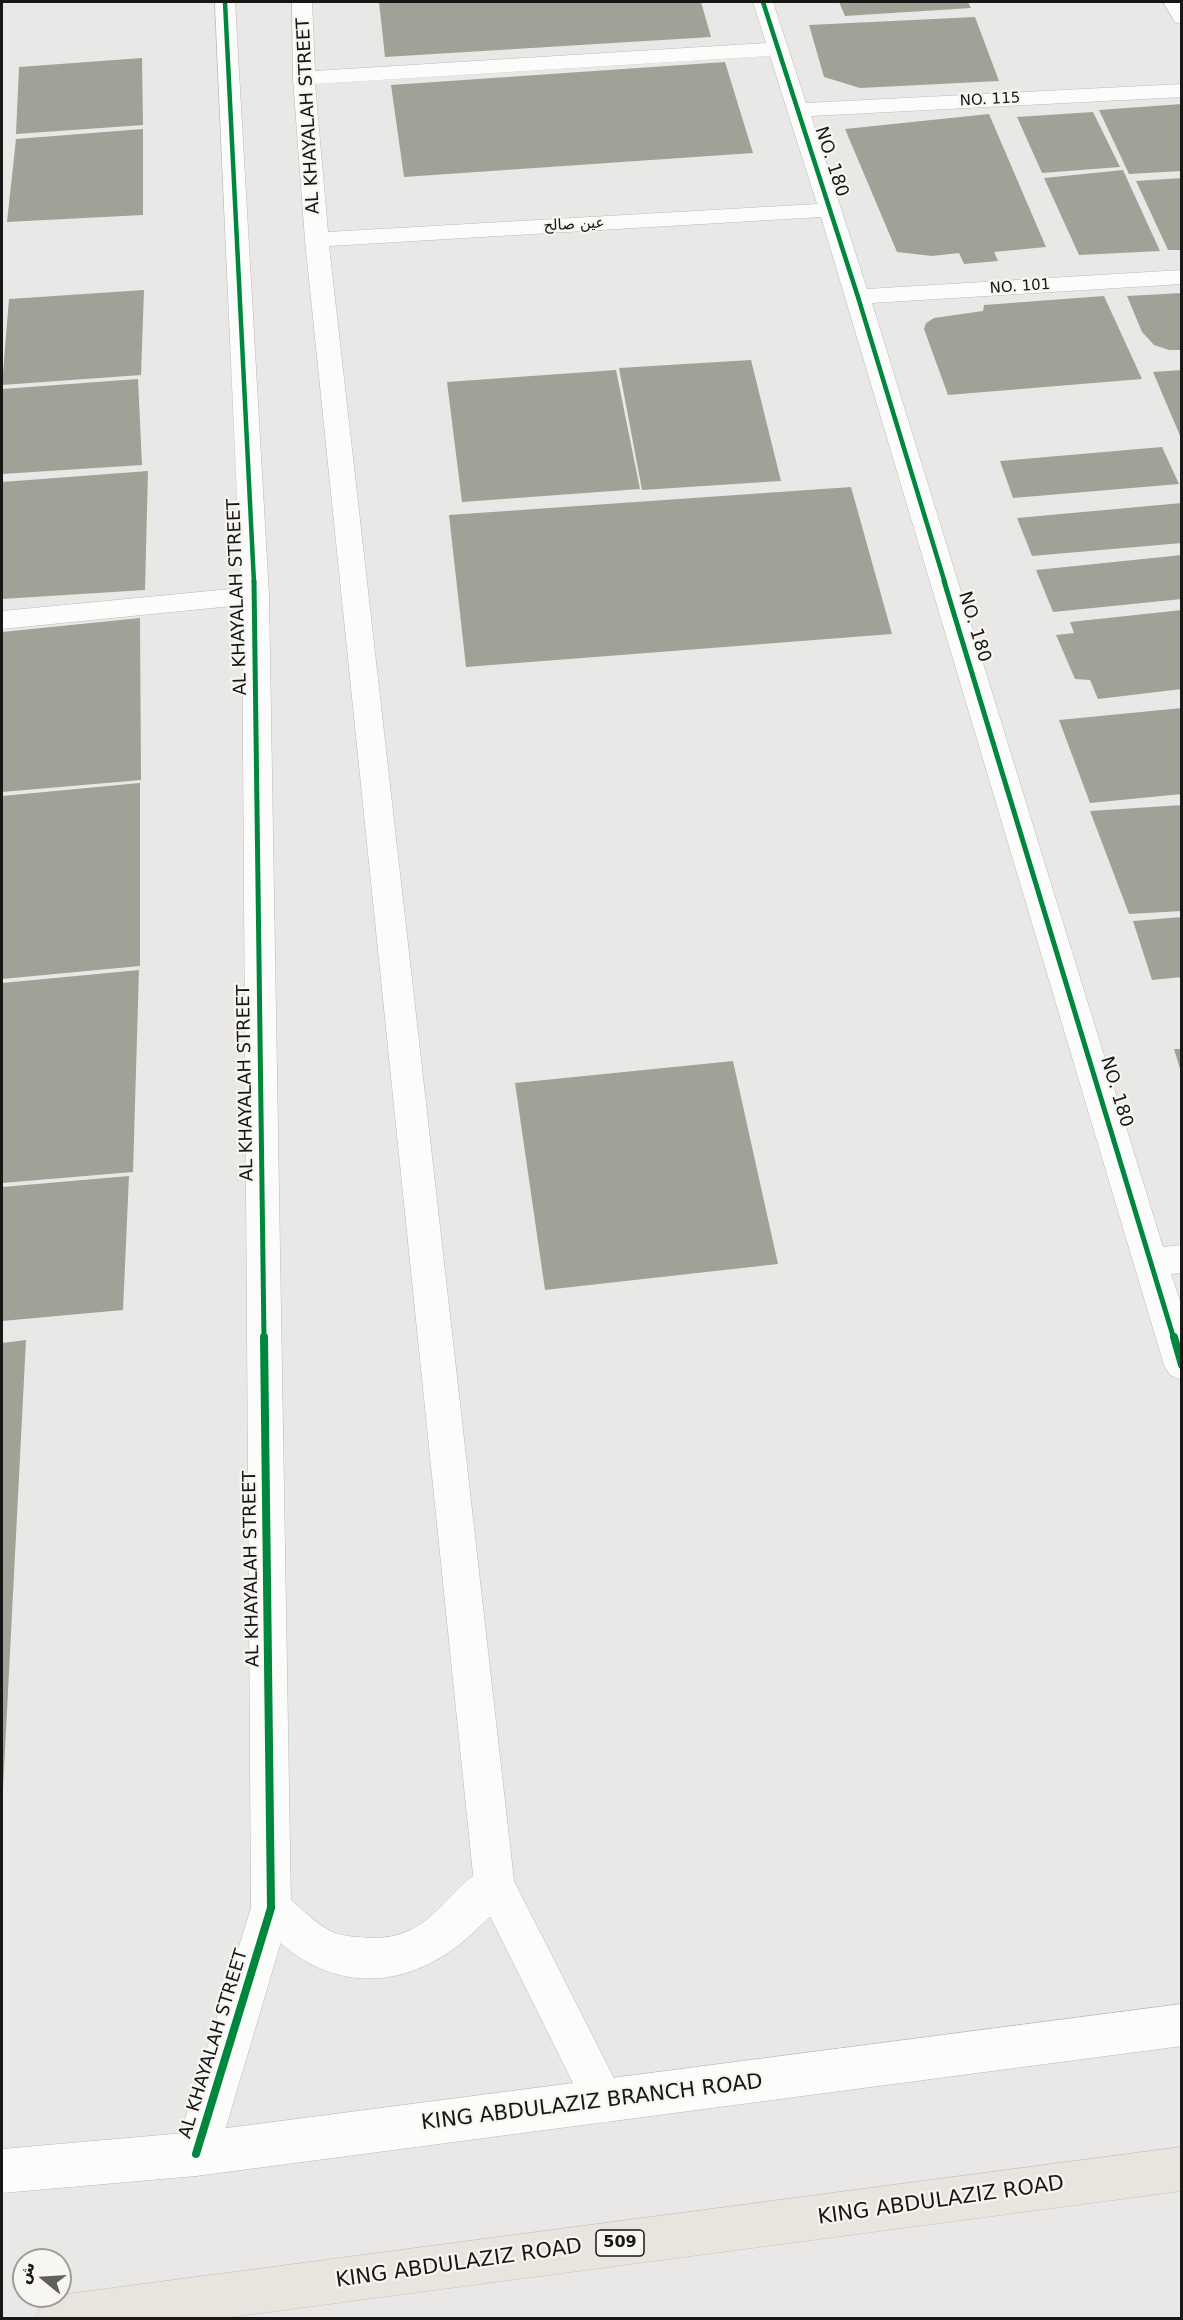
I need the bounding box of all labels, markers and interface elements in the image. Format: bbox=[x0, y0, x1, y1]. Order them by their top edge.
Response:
street label: AL KHAYALAH STREET bbox=[293, 17, 325, 215]
street label: NO. 115 bbox=[959, 89, 1021, 111]
street label: NO. 180 bbox=[809, 124, 853, 200]
street label: عين صالح bbox=[543, 214, 605, 236]
street label: NO. 101 bbox=[989, 276, 1051, 298]
street label: AL KHAYALAH STREET bbox=[224, 498, 252, 696]
street label: NO. 180 bbox=[953, 589, 995, 665]
street label: AL KHAYALAH STREET bbox=[233, 984, 259, 1182]
street label: NO. 180 bbox=[1095, 1054, 1137, 1130]
street label: AL KHAYALAH STREET bbox=[239, 1470, 265, 1668]
street label: AL KHAYALAH STREET bbox=[175, 1947, 253, 2141]
street label: KING ABDULAZIZ BRANCH ROAD bbox=[420, 2070, 764, 2136]
street label: KING ABDULAZIZ ROAD bbox=[816, 2171, 1066, 2231]
road number: 509 bbox=[596, 2230, 644, 2256]
street label: KING ABDULAZIZ ROAD bbox=[334, 2234, 584, 2294]
north arrow bbox=[12, 2248, 72, 2308]
text: ش bbox=[14, 2259, 39, 2286]

